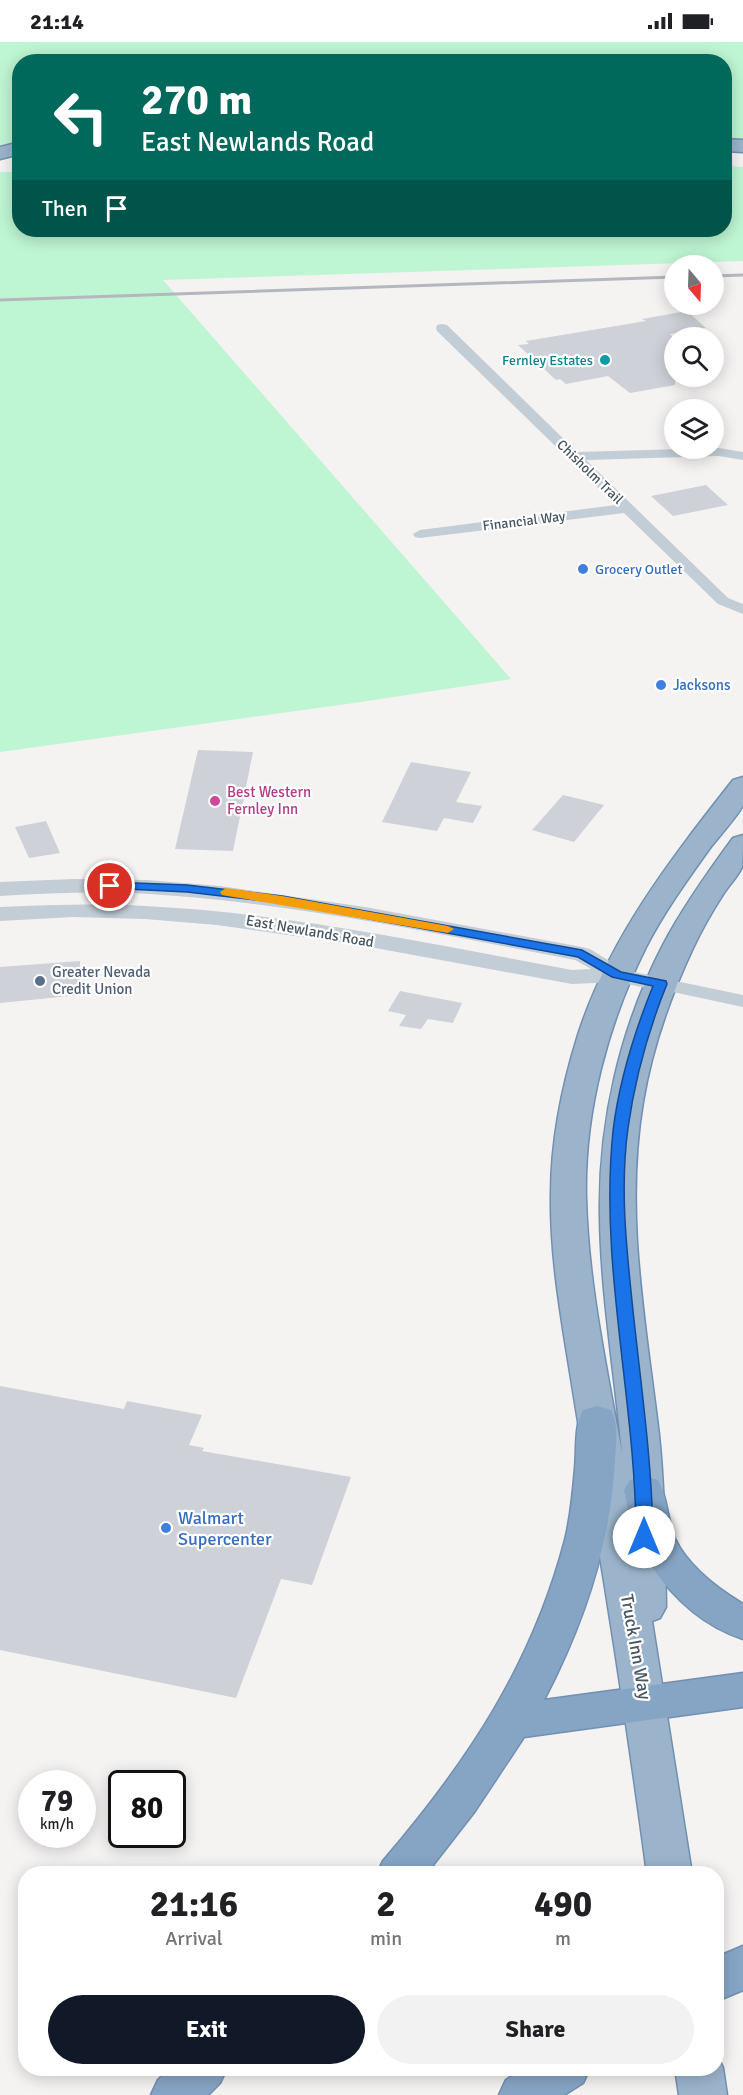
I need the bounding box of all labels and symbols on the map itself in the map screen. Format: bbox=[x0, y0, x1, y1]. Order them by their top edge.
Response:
north arrow bbox=[664, 255, 724, 315]
place label: Fernley Estates bbox=[502, 352, 593, 369]
marker: Fernley Estates bbox=[598, 353, 612, 367]
street label: Chisholm Trail bbox=[553, 436, 627, 508]
street label: Financial Way bbox=[482, 507, 567, 535]
place label: Grocery Outlet bbox=[595, 561, 683, 578]
marker: Grocery Outlet bbox=[576, 562, 590, 576]
place label: Jacksons bbox=[673, 676, 731, 694]
marker: Jacksons bbox=[654, 678, 668, 692]
place label: Best Western Fernley Inn bbox=[227, 783, 311, 818]
marker: Best Western Fernley Inn bbox=[208, 794, 222, 808]
pin bbox=[84, 860, 135, 911]
street label: East Newlands Road bbox=[245, 911, 375, 951]
place label: Greater Nevada Credit Union bbox=[52, 963, 151, 998]
marker: Greater Nevada Credit Union bbox=[33, 974, 47, 988]
position arrow bbox=[612, 1505, 676, 1569]
place label: Walmart Supercenter bbox=[178, 1507, 272, 1550]
marker: Walmart Supercenter bbox=[159, 1521, 173, 1535]
street label: Truck Inn Way bbox=[616, 1593, 656, 1702]
speed limit sign: 80 bbox=[108, 1770, 186, 1848]

